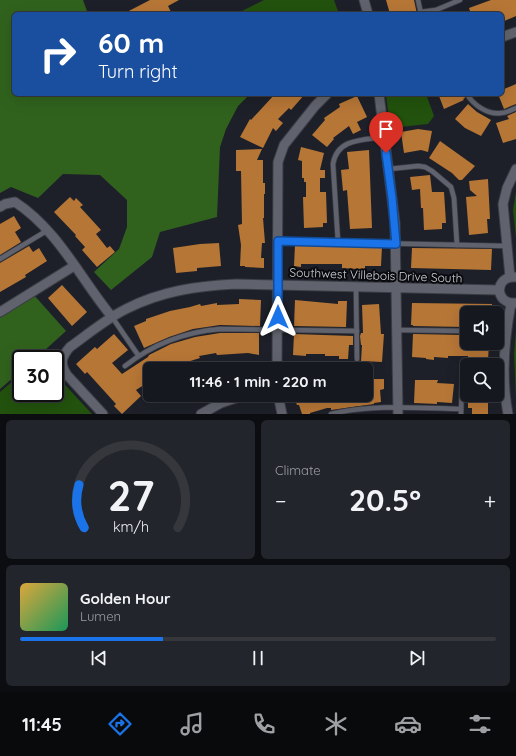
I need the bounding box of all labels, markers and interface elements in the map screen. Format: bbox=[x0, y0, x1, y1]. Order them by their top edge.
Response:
text: 60 m bbox=[98, 25, 164, 60]
icon: right bbox=[32, 28, 84, 80]
text: Turn right bbox=[98, 60, 178, 83]
pin bbox=[369, 112, 403, 153]
icon: arrive bbox=[375, 118, 397, 140]
street label: Southwest Villebois Drive South bbox=[289, 264, 463, 286]
position arrow bbox=[257, 296, 299, 338]
map controls bbox=[460, 306, 504, 402]
button: sound bbox=[460, 306, 504, 350]
speed limit sign: 30 bbox=[12, 350, 64, 402]
button: search bbox=[460, 358, 504, 402]
text: 11:46 · 1 min · 220 m bbox=[190, 372, 327, 391]
text: Climate bbox=[275, 462, 321, 478]
text: 27 bbox=[107, 468, 154, 520]
text: 20.5° bbox=[349, 481, 421, 519]
text: − bbox=[275, 487, 286, 515]
text: + bbox=[484, 487, 496, 515]
text: km/h bbox=[112, 517, 149, 535]
text: Golden Hour bbox=[80, 589, 171, 608]
text: Lumen bbox=[80, 608, 121, 624]
icon: previous bbox=[88, 647, 110, 669]
icon: pause bbox=[247, 647, 269, 669]
icon: next bbox=[406, 647, 428, 669]
icon: directions bbox=[106, 710, 134, 738]
icon: music bbox=[178, 710, 206, 738]
icon: phone bbox=[250, 710, 278, 738]
icon: climate bbox=[322, 710, 350, 738]
icon: car bbox=[394, 710, 422, 738]
icon: filters bbox=[466, 710, 494, 738]
text: 11:45 bbox=[22, 713, 62, 736]

